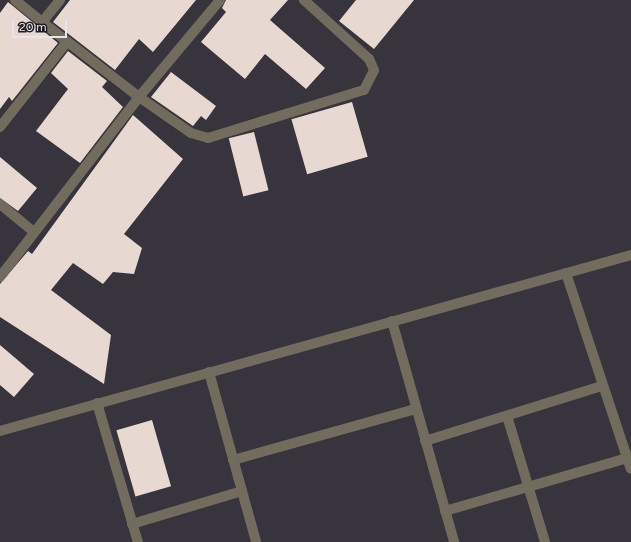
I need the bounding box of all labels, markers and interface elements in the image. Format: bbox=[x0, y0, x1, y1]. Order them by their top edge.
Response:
scale bar bbox=[14, 12, 69, 38]
text: 20 m bbox=[19, 20, 47, 34]

